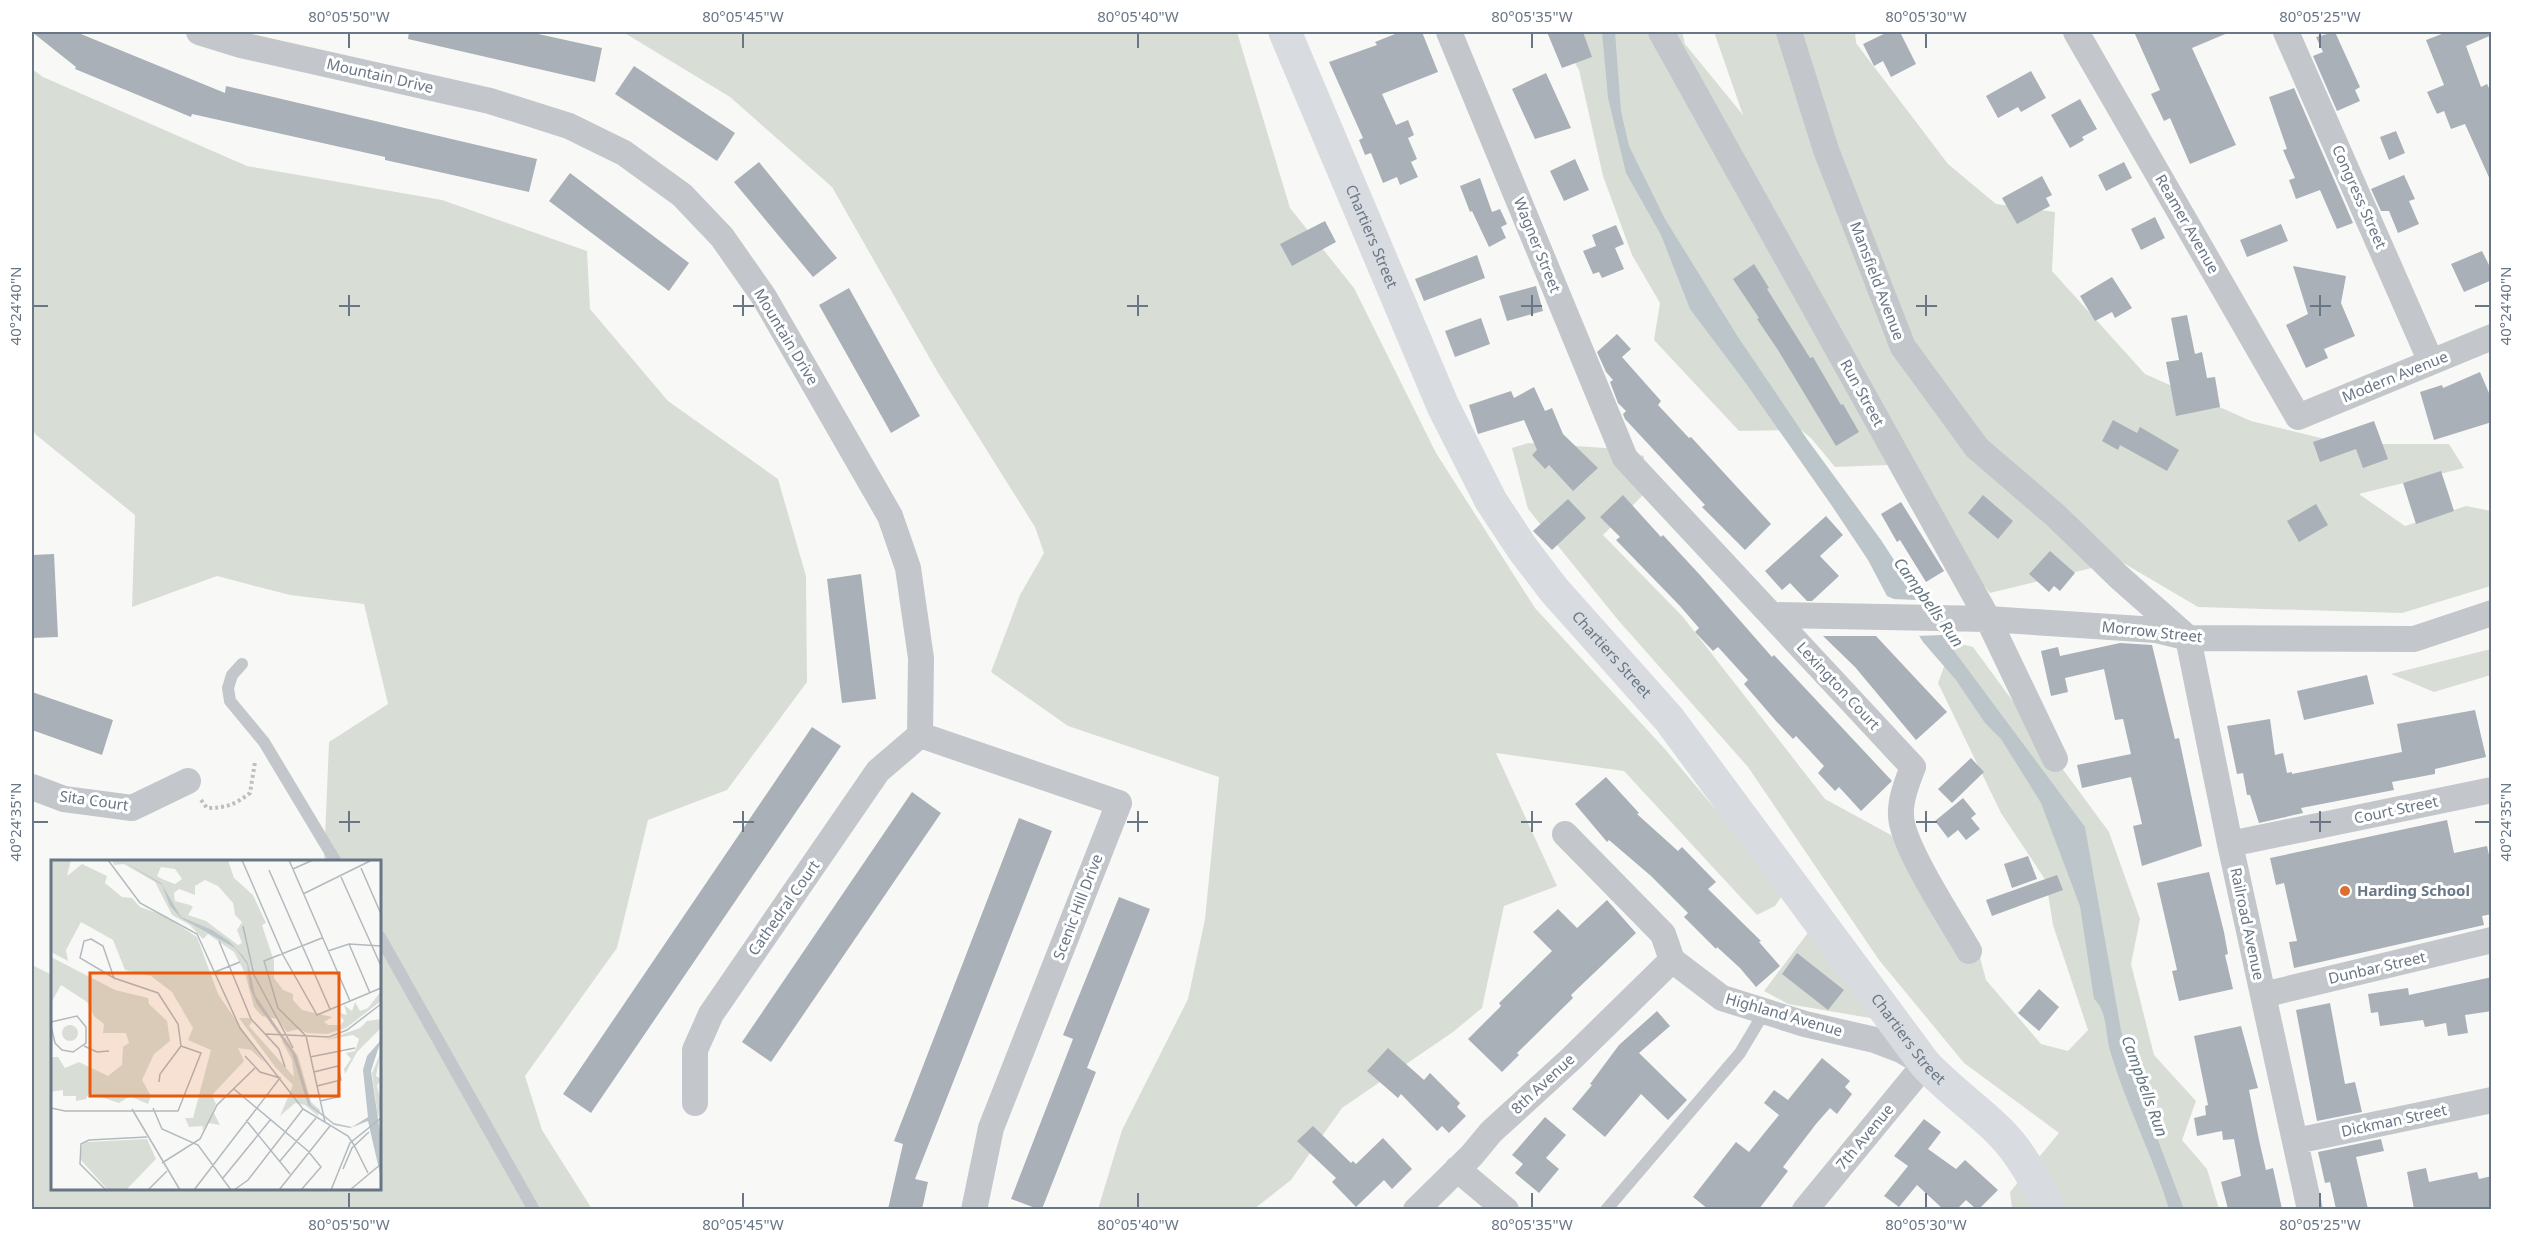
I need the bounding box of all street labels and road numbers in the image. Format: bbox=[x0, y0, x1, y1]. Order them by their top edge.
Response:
street label: Mountain Drive bbox=[325, 53, 436, 97]
street label: Congress Street bbox=[2328, 142, 2392, 252]
street label: Reamer Avenue bbox=[2151, 170, 2224, 277]
street label: Chartiers Street bbox=[1342, 181, 1403, 291]
street label: Wagner Street bbox=[1510, 194, 1566, 296]
street label: Mansfield Avenue bbox=[1846, 218, 1910, 343]
street label: Mountain Drive bbox=[750, 285, 824, 388]
street label: Modern Avenue bbox=[2339, 346, 2450, 406]
street label: Run Street bbox=[1836, 355, 1890, 430]
street label: Chartiers Street bbox=[1568, 606, 1657, 702]
street label: Morrow Street bbox=[2101, 616, 2204, 646]
street label: Lexington Court bbox=[1793, 637, 1885, 734]
street label: Sita Court bbox=[58, 785, 130, 815]
street label: Court Street bbox=[2352, 790, 2440, 828]
street label: Scenic Hill Drive bbox=[1048, 851, 1106, 962]
street label: Cathedral Court bbox=[743, 855, 824, 959]
street label: Railroad Avenue bbox=[2226, 866, 2270, 982]
street label: Dunbar Street bbox=[2326, 946, 2428, 988]
street label: Highland Avenue bbox=[1723, 988, 1845, 1040]
street label: Chartiers Street bbox=[1867, 989, 1951, 1089]
street label: 8th Avenue bbox=[1506, 1049, 1578, 1118]
street label: 7th Avenue bbox=[1831, 1099, 1898, 1173]
street label: Dickman Street bbox=[2339, 1099, 2449, 1141]

